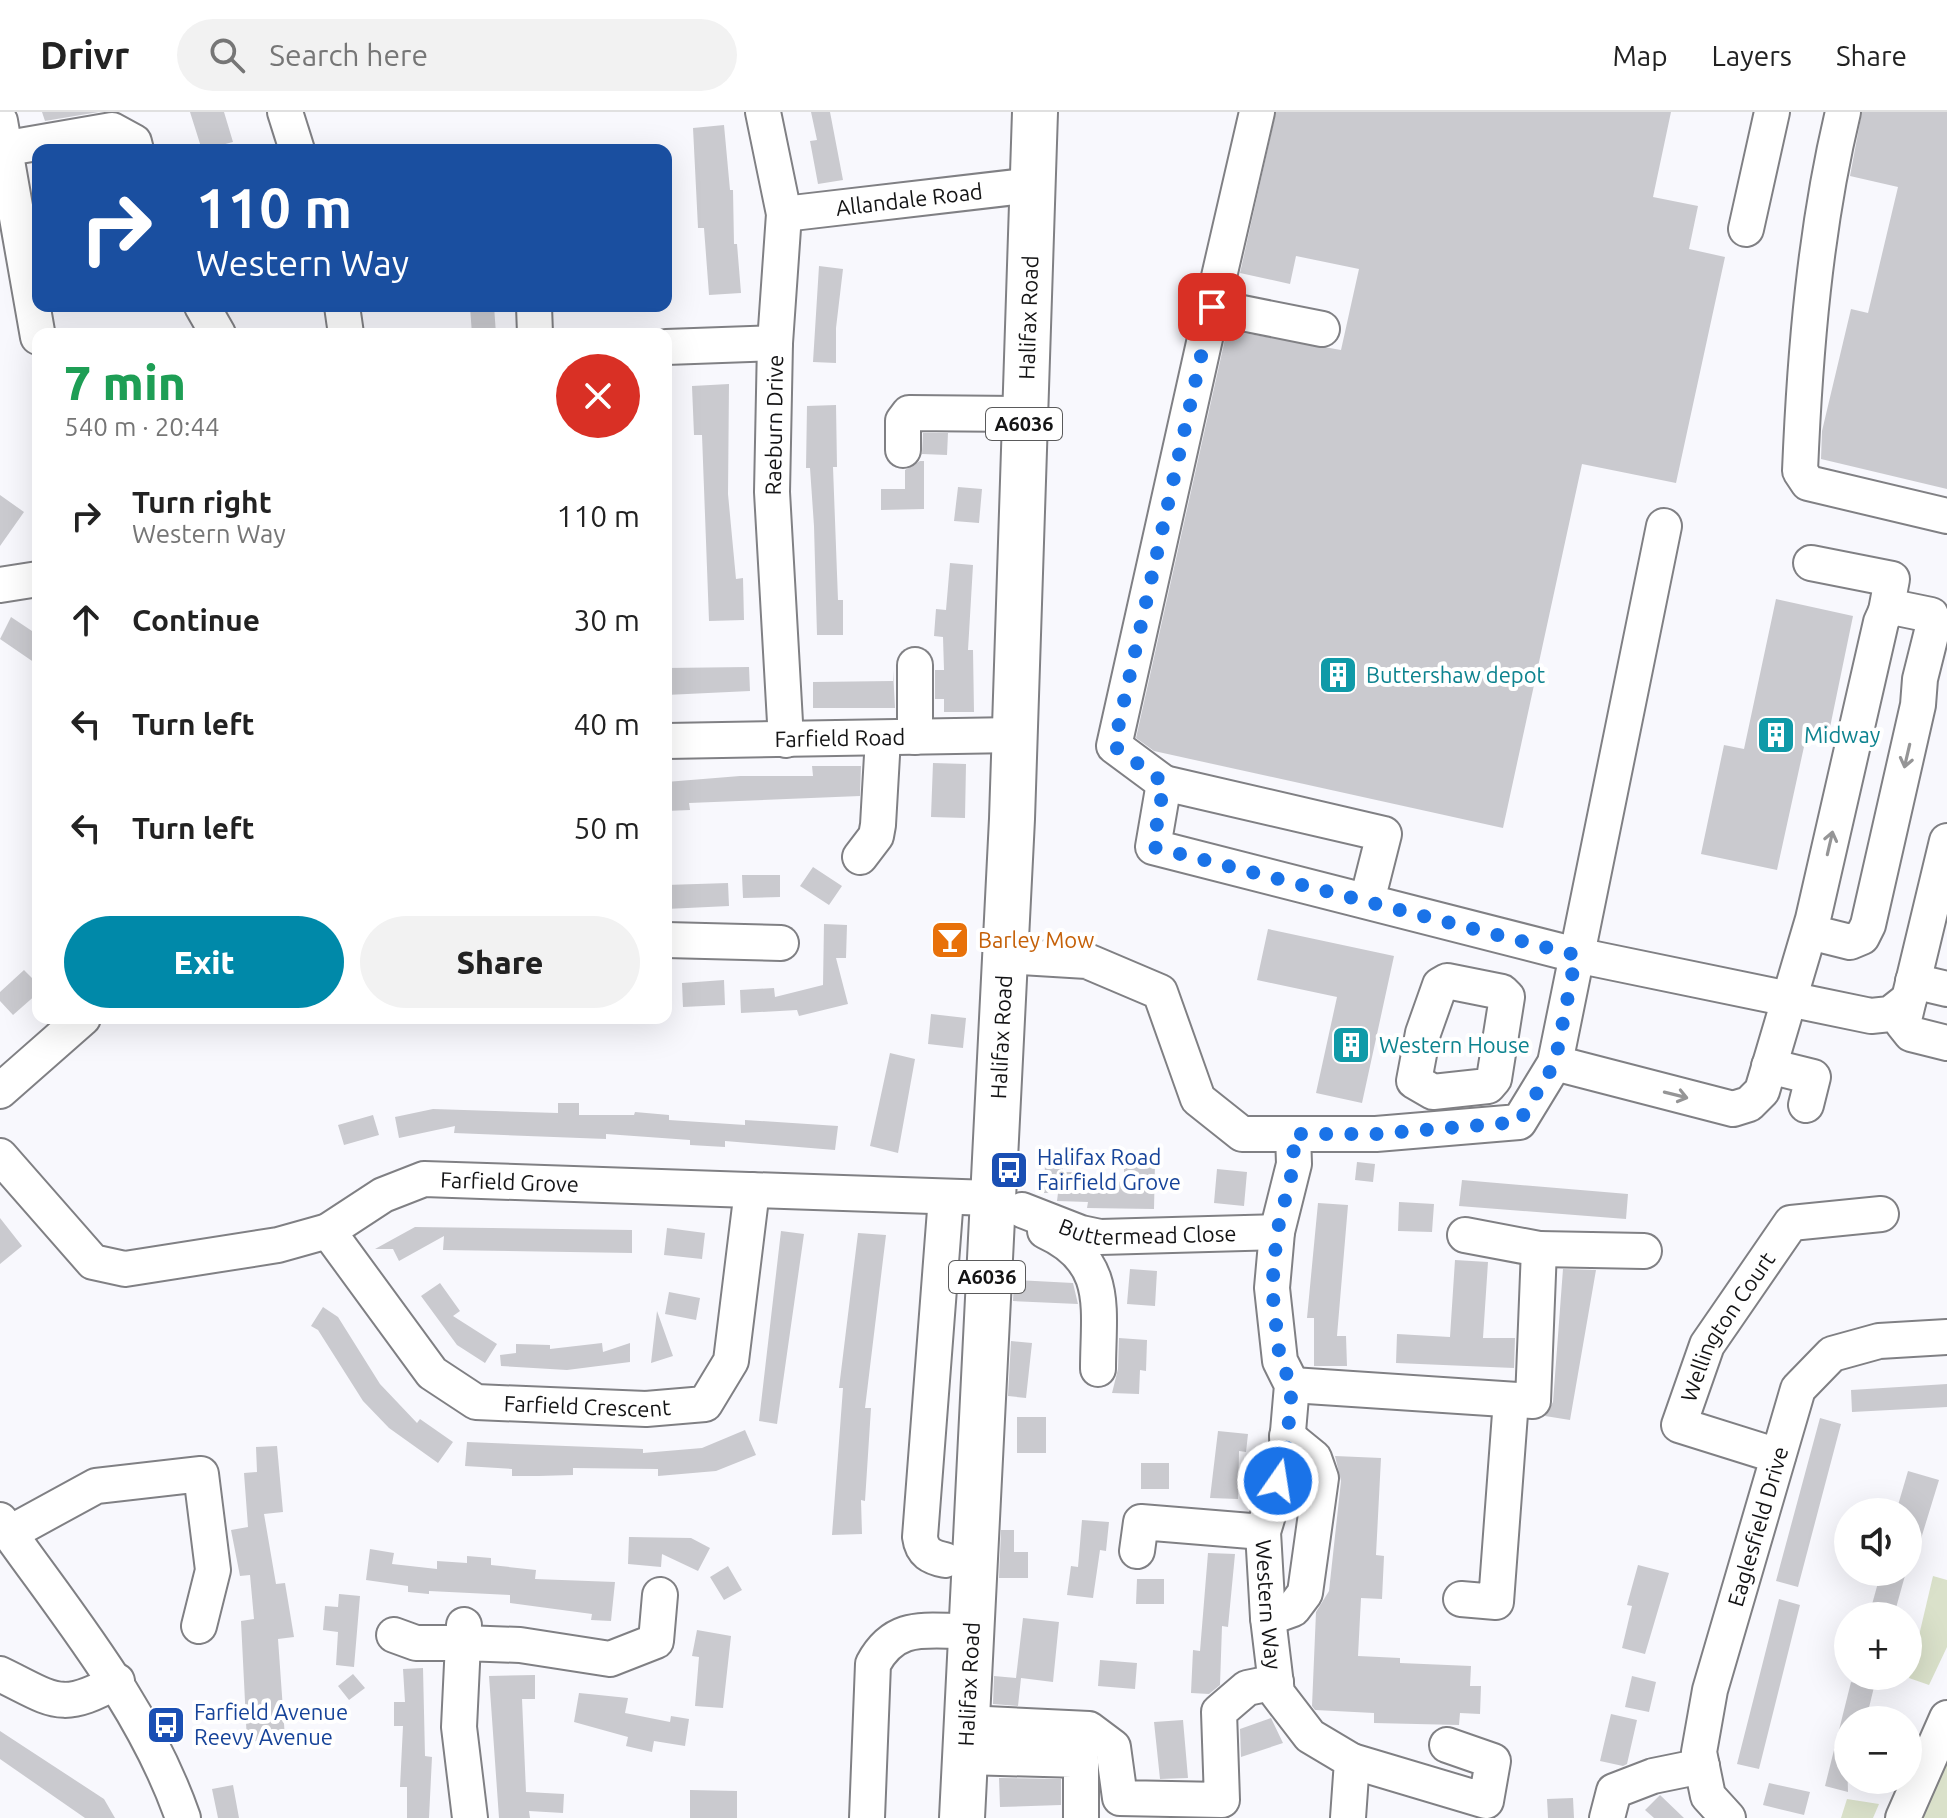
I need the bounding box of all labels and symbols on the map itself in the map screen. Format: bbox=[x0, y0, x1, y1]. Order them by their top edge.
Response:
street label: Allandale Road bbox=[834, 178, 984, 220]
street label: Halifax Road bbox=[1013, 255, 1042, 380]
pin bbox=[1178, 273, 1246, 341]
street label: Raeburn Drive bbox=[760, 355, 787, 495]
road number: A6036 bbox=[986, 408, 1062, 440]
building icon: Buttershaw depot bbox=[1317, 654, 1359, 696]
place label: Buttershaw depot bbox=[1366, 662, 1546, 687]
building icon: Midway bbox=[1755, 714, 1797, 756]
place label: Midway bbox=[1804, 722, 1881, 747]
street label: Farfield Road bbox=[774, 724, 906, 751]
one-way arrow bbox=[1898, 742, 1913, 768]
one-way arrow bbox=[1823, 831, 1838, 857]
bar icon: Barley Mow bbox=[929, 919, 971, 961]
place label: Barley Mow bbox=[978, 927, 1094, 952]
street label: Halifax Road bbox=[985, 974, 1016, 1100]
building icon: Western House bbox=[1330, 1024, 1372, 1066]
place label: Western House bbox=[1379, 1032, 1530, 1057]
one-way arrow bbox=[1663, 1089, 1689, 1104]
place label: Halifax Road Fairfield Grove bbox=[1037, 1144, 1181, 1194]
bus stop icon: Halifax Road Fairfield Grove bbox=[988, 1149, 1030, 1191]
street label: Farfield Grove bbox=[440, 1167, 579, 1196]
street label: Buttermead Close bbox=[1056, 1213, 1237, 1249]
street label: Wellington Court bbox=[1675, 1247, 1780, 1405]
road number: A6036 bbox=[949, 1261, 1025, 1293]
street label: Farfield Crescent bbox=[503, 1390, 672, 1421]
position arrow bbox=[1236, 1439, 1320, 1523]
street label: Eaglesfield Drive bbox=[1722, 1443, 1793, 1609]
street label: Western Way bbox=[1251, 1539, 1287, 1671]
street label: Halifax Road bbox=[953, 1621, 984, 1747]
place label: Farfield Avenue Reevy Avenue bbox=[194, 1699, 348, 1749]
bus stop icon: Farfield Avenue Reevy Avenue bbox=[145, 1704, 187, 1746]

